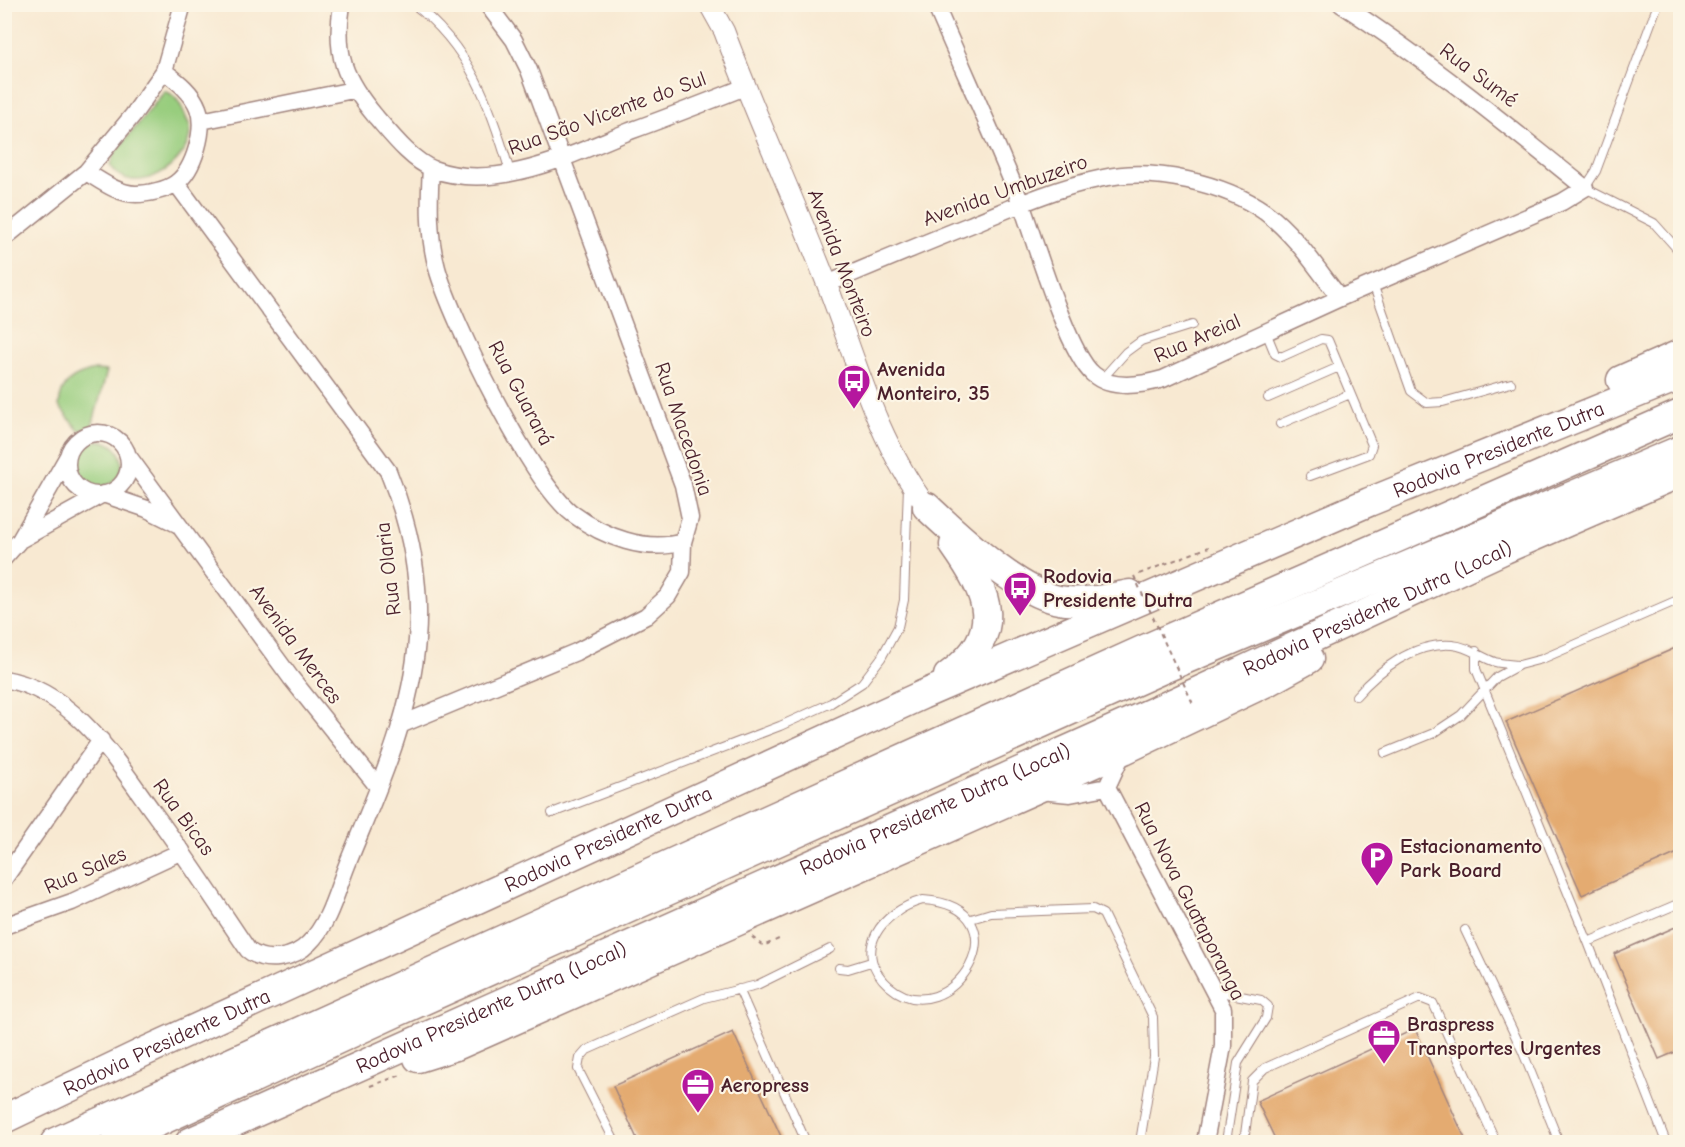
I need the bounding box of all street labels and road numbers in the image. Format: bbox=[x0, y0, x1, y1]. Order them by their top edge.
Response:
street label: Rua Sumé bbox=[1435, 38, 1523, 112]
street label: Rua São Vicente do Sul bbox=[505, 66, 709, 160]
street label: Avenida Umbuzeiro bbox=[919, 149, 1091, 231]
street label: Avenida Monteiro bbox=[803, 186, 881, 340]
street label: Rua Areial bbox=[1150, 308, 1244, 368]
street label: Rua Guarará bbox=[483, 337, 559, 449]
street label: Rua Macedonia bbox=[650, 359, 718, 499]
street label: Rodovia Presidente Dutra bbox=[1390, 396, 1608, 503]
street label: Rua Olaria bbox=[370, 521, 406, 617]
street label: Rodovia Presidente Dutra (Local) bbox=[1239, 535, 1516, 681]
street label: Avenida Merces bbox=[245, 580, 347, 708]
street label: Rodovia Presidente Dutra (Local) bbox=[796, 738, 1074, 880]
street label: Rua Bicas bbox=[148, 774, 220, 860]
street label: Rodovia Presidente Dutra bbox=[501, 781, 716, 897]
street label: Rua Nova Guataporanga bbox=[1129, 798, 1251, 1004]
street label: Rua Sales bbox=[40, 841, 130, 899]
street label: Rodovia Presidente Dutra (Local) bbox=[352, 936, 630, 1078]
street label: Rodovia Presidente Dutra bbox=[59, 984, 274, 1101]

